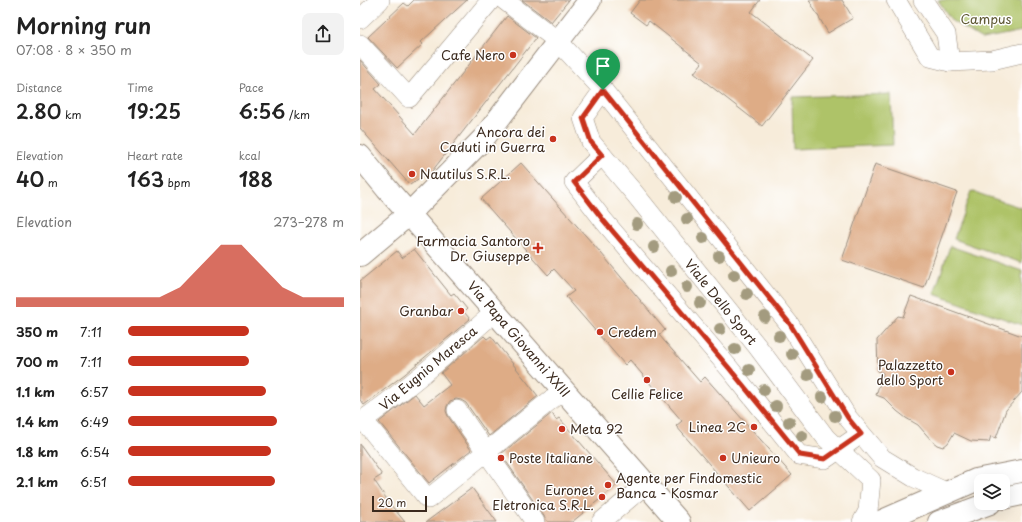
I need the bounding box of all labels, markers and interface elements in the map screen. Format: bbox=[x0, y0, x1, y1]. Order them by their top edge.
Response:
text: Morning run bbox=[16, 8, 151, 41]
park label: Campus bbox=[961, 9, 1012, 28]
button: share bbox=[302, 13, 344, 55]
text: 07:08 · 8 × 350 m bbox=[16, 40, 132, 59]
place label: Cafe Nero bbox=[441, 45, 505, 64]
pin bbox=[586, 49, 620, 90]
marker: Cafe Nero bbox=[508, 50, 518, 60]
icon: arrive bbox=[592, 55, 614, 77]
text: Distance bbox=[16, 79, 62, 96]
text: Time bbox=[127, 79, 153, 96]
text: Pace bbox=[239, 79, 263, 96]
text: 2.80 bbox=[16, 96, 61, 126]
text: 19:25 bbox=[127, 96, 181, 126]
text: 6:56 bbox=[239, 96, 285, 126]
text: km bbox=[61, 106, 82, 123]
text: /km bbox=[285, 106, 310, 123]
place label: Ancora dei Caduti in Guerra bbox=[440, 122, 546, 156]
marker: Ancora dei Caduti in Guerra bbox=[548, 134, 558, 144]
text: Elevation bbox=[16, 147, 63, 164]
text: Heart rate bbox=[127, 147, 183, 164]
text: kcal bbox=[239, 147, 261, 164]
text: 40 bbox=[16, 164, 44, 194]
text: 163 bbox=[127, 164, 164, 194]
text: 188 bbox=[239, 164, 273, 194]
place label: Nautilus S.R.L. bbox=[420, 164, 510, 183]
marker: Nautilus S.R.L. bbox=[407, 169, 417, 179]
text: m bbox=[44, 174, 58, 191]
text: bpm bbox=[164, 174, 191, 191]
text: Elevation bbox=[16, 212, 72, 231]
text: 273–278 m bbox=[273, 212, 344, 231]
place label: Farmacia Santoro Dr. Giuseppe bbox=[416, 231, 530, 265]
marker: Farmacia Santoro Dr. Giuseppe bbox=[533, 243, 543, 253]
street label: Viale Dello Sport bbox=[681, 255, 762, 349]
street label: Via Papa Giovanni XXIII bbox=[464, 276, 575, 401]
place label: Granbar bbox=[399, 301, 453, 320]
marker: Granbar bbox=[456, 306, 466, 316]
street label: Via Eugnio Maresca bbox=[375, 320, 481, 414]
text: 350 m bbox=[16, 322, 58, 341]
text: 7:11 bbox=[80, 322, 102, 341]
place label: Credem bbox=[608, 322, 657, 341]
marker: Credem bbox=[595, 327, 605, 337]
text: 700 m bbox=[16, 352, 58, 371]
text: 7:11 bbox=[80, 352, 102, 371]
place label: Palazzetto dello Sport bbox=[877, 355, 943, 389]
marker: Palazzetto dello Sport bbox=[946, 367, 956, 377]
marker: Cellie Felice bbox=[642, 375, 652, 385]
text: 1.1 km bbox=[16, 382, 55, 401]
text: 6:57 bbox=[80, 382, 108, 401]
place label: Cellie Felice bbox=[611, 384, 683, 403]
text: 1.4 km bbox=[16, 412, 59, 431]
text: 6:49 bbox=[80, 412, 109, 431]
place label: Linea 2C bbox=[689, 417, 746, 436]
place label: Meta 92 bbox=[570, 419, 623, 438]
marker: Linea 2C bbox=[749, 422, 759, 432]
marker: Meta 92 bbox=[557, 424, 567, 434]
text: 1.8 km bbox=[16, 442, 58, 461]
text: 6:54 bbox=[80, 442, 110, 461]
place label: Poste Italiane bbox=[509, 448, 593, 467]
place label: Unieuro bbox=[731, 448, 780, 467]
marker: Poste Italiane bbox=[496, 453, 506, 463]
marker: Unieuro bbox=[718, 453, 728, 463]
place label: Agente per Findomestic Banca - Kosmar bbox=[616, 468, 762, 502]
text: 2.1 km bbox=[16, 472, 58, 491]
text: 6:51 bbox=[80, 472, 107, 491]
map controls bbox=[974, 474, 1010, 510]
button: layers bbox=[974, 474, 1010, 510]
place label: Euronet Eletronica S.R.L. bbox=[492, 480, 594, 514]
marker: Agente per Findomestic Banca - Kosmar bbox=[603, 480, 613, 490]
marker: Euronet Eletronica S.R.L. bbox=[597, 492, 607, 502]
scale bar bbox=[372, 494, 427, 513]
text: 20 m bbox=[378, 494, 406, 511]

